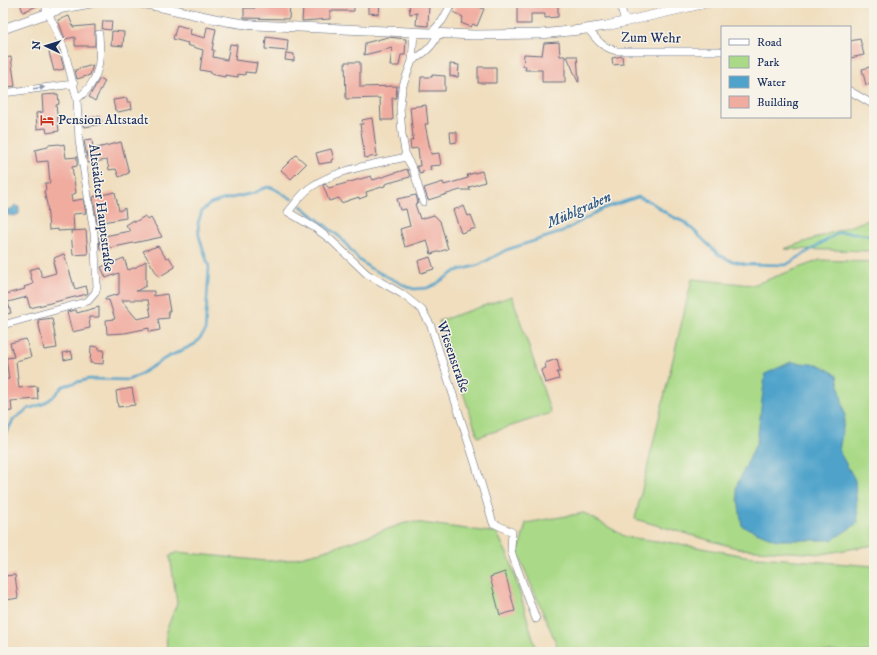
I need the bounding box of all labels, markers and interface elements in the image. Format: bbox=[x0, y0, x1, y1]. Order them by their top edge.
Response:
north arrow bbox=[26, 26, 66, 66]
legend bbox=[721, 26, 851, 118]
street label: Zum Wehr bbox=[621, 28, 682, 48]
text: Road bbox=[757, 35, 782, 50]
text: N bbox=[30, 40, 44, 50]
text: Park bbox=[757, 55, 779, 70]
text: Water bbox=[756, 75, 786, 90]
one-way arrow bbox=[32, 85, 45, 92]
text: Building bbox=[757, 95, 798, 110]
place label: Pension Altstadt bbox=[58, 111, 149, 129]
hotel icon: Pension Altstadt bbox=[39, 112, 55, 128]
street label: Altstädter Hauptstraße bbox=[84, 143, 118, 273]
water label: Mühlgraben bbox=[543, 187, 615, 233]
street label: Wiesenstraße bbox=[432, 318, 474, 395]

